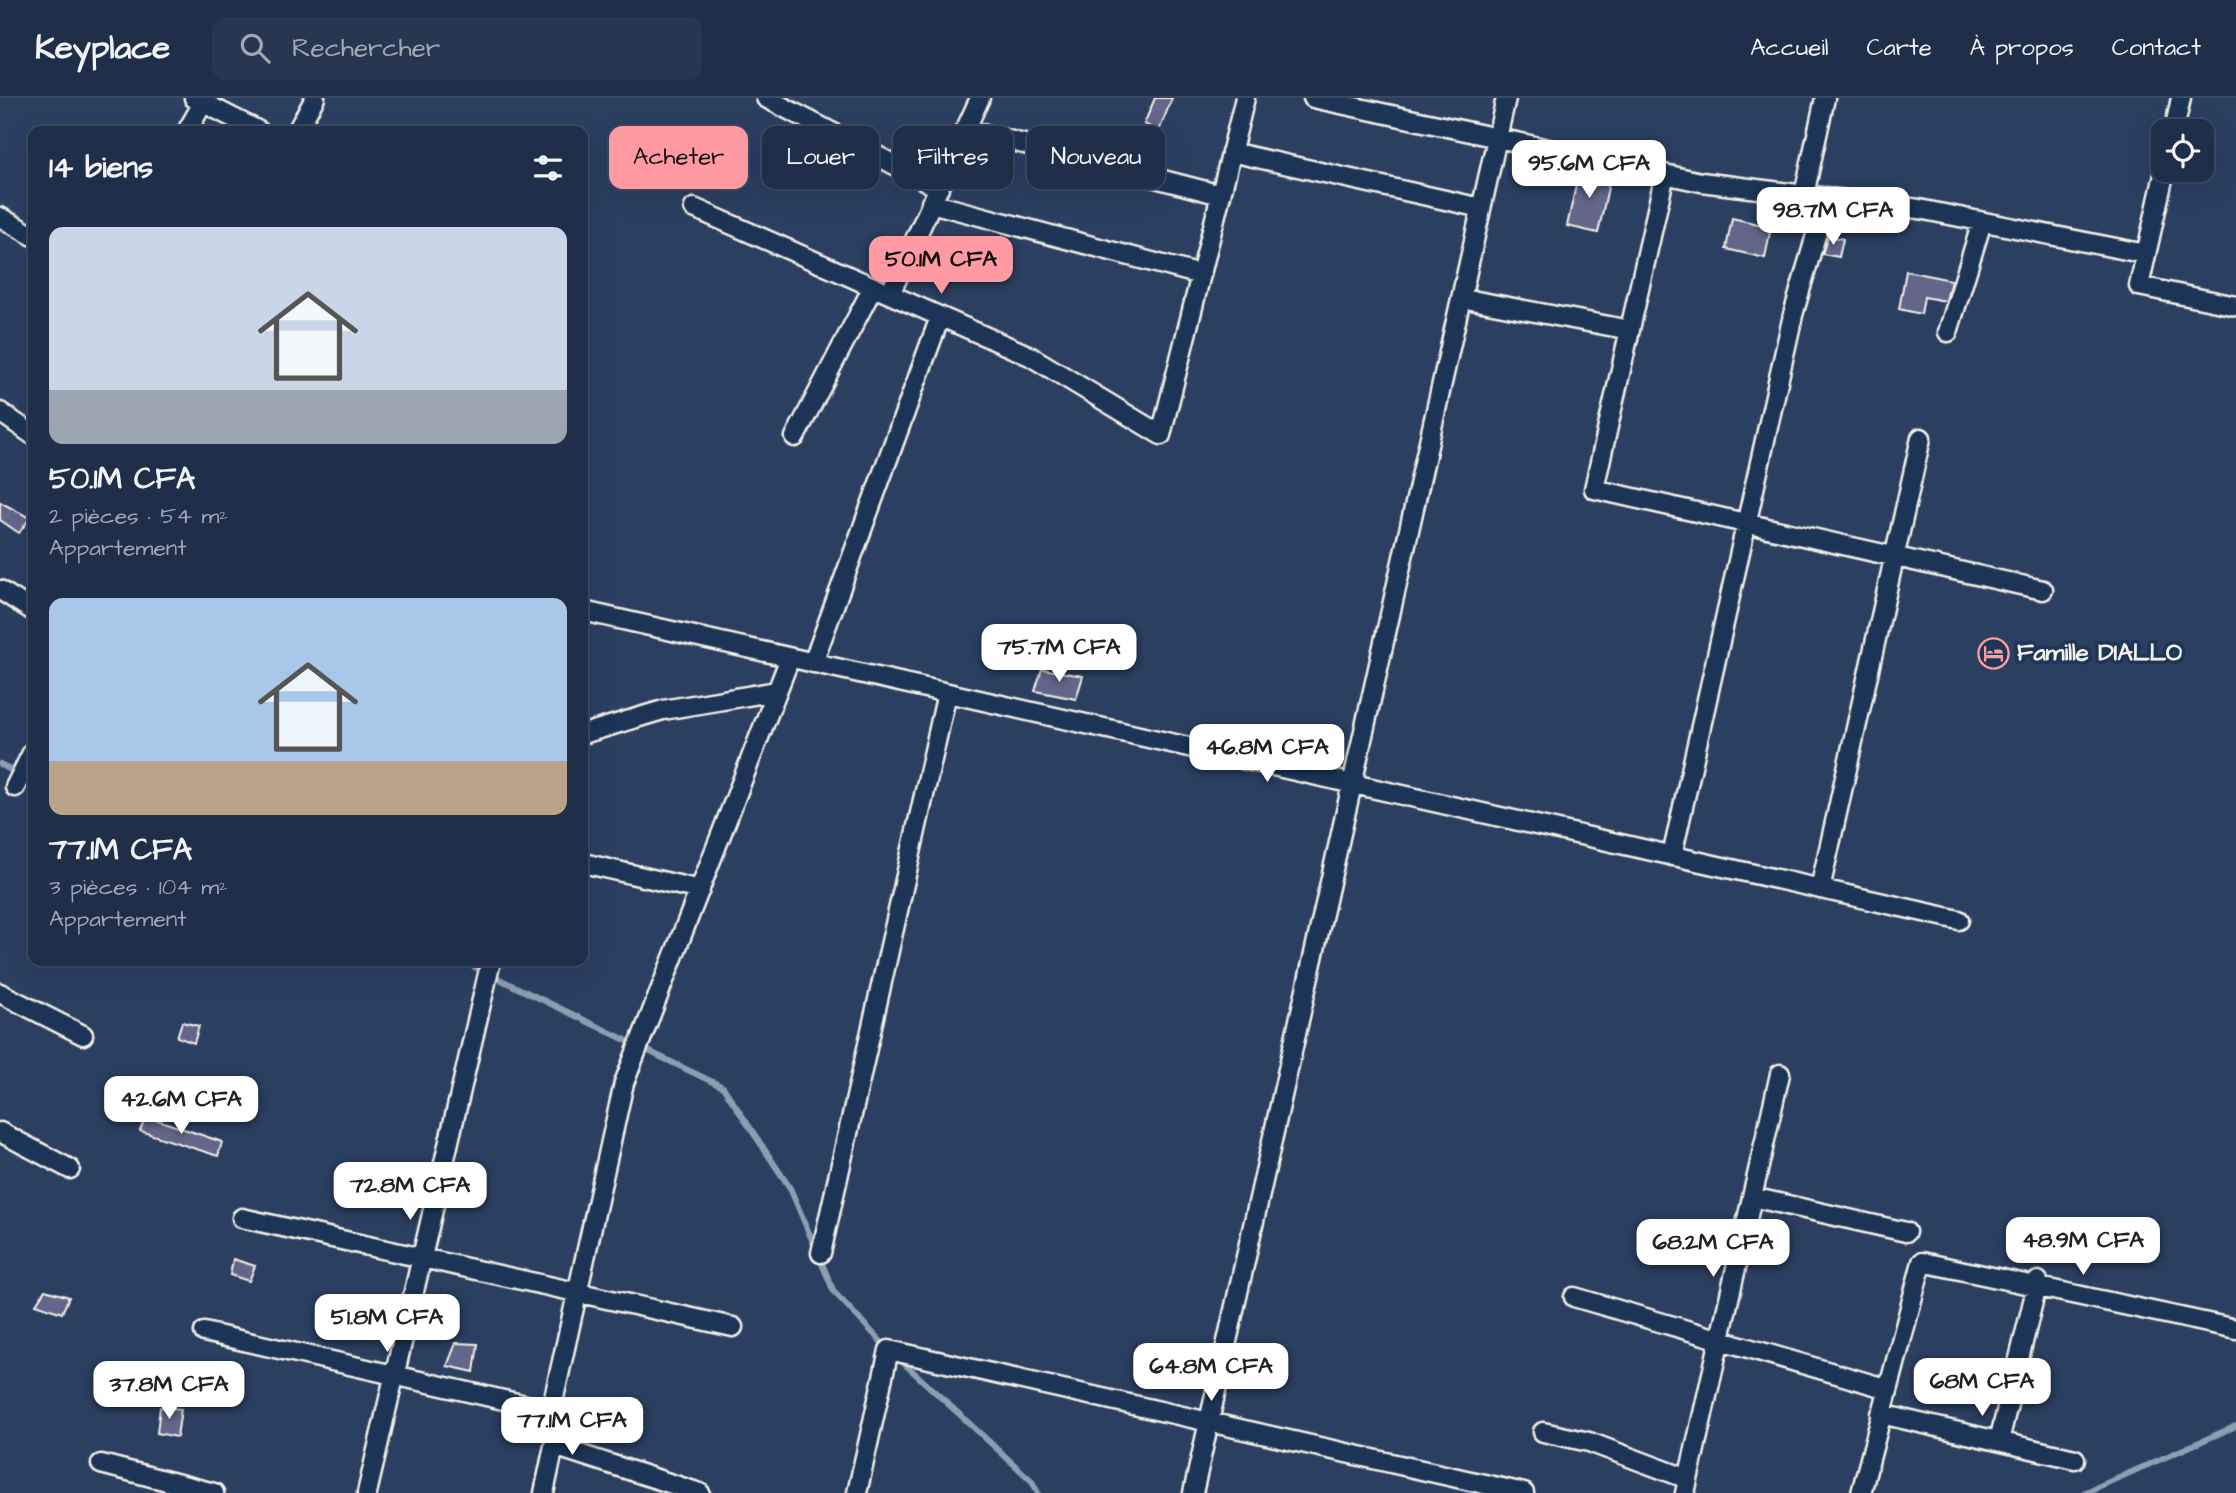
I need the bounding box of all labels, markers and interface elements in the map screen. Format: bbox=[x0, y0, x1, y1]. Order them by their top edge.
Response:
search box bbox=[212, 17, 702, 80]
text: Keyplace bbox=[35, 25, 170, 71]
icon: search bbox=[236, 29, 274, 67]
text: Rechercher bbox=[292, 30, 440, 66]
text: Accueil bbox=[1750, 31, 1829, 65]
text: Carte bbox=[1867, 31, 1932, 65]
text: À propos bbox=[1970, 31, 2074, 65]
text: Contact bbox=[2112, 31, 2201, 65]
map controls bbox=[2151, 119, 2214, 182]
button: locate bbox=[2151, 119, 2214, 182]
chip: Acheter bbox=[609, 126, 748, 189]
chip: Louer bbox=[762, 126, 879, 189]
chip: Filtres bbox=[893, 126, 1013, 189]
chip: Nouveau bbox=[1027, 126, 1165, 189]
pin: 95.6M CFA bbox=[1509, 140, 1669, 200]
text: 14 biens bbox=[49, 147, 153, 189]
text: 95.6M CFA bbox=[1528, 147, 1650, 179]
icon: filters bbox=[529, 149, 567, 187]
pin: 98.7M CFA bbox=[1753, 188, 1913, 247]
text: 98.7M CFA bbox=[1773, 194, 1893, 226]
pin: 50.1M CFA bbox=[861, 236, 1021, 296]
text: 50.1M CFA bbox=[885, 243, 997, 275]
icon: home bbox=[245, 273, 371, 399]
text: 50.1M CFA bbox=[49, 458, 195, 500]
text: 2 pièces · 54 m² bbox=[49, 500, 228, 532]
text: Appartement bbox=[49, 532, 187, 564]
pin: 75.7M CFA bbox=[979, 624, 1139, 684]
text: 75.7M CFA bbox=[998, 631, 1121, 663]
hotel icon: Famille DIALLO bbox=[1977, 636, 2011, 670]
place label: Famille DIALLO bbox=[2017, 636, 2182, 670]
icon: home bbox=[245, 644, 371, 770]
pin: 46.8M CFA bbox=[1187, 724, 1347, 784]
text: 46.8M CFA bbox=[1205, 731, 1329, 763]
text: 77.1M CFA bbox=[49, 829, 192, 871]
text: 3 pièces · 104 m² bbox=[49, 871, 228, 903]
text: Appartement bbox=[49, 903, 187, 935]
pin: 42.6M CFA bbox=[101, 1076, 261, 1136]
text: 42.6M CFA bbox=[120, 1083, 242, 1115]
pin: 72.8M CFA bbox=[330, 1162, 490, 1222]
text: 72.8M CFA bbox=[350, 1169, 470, 1201]
pin: 48.9M CFA bbox=[2003, 1218, 2163, 1277]
pin: 68.2M CFA bbox=[1633, 1220, 1793, 1279]
text: 48.9M CFA bbox=[2022, 1224, 2144, 1256]
text: 68.2M CFA bbox=[1653, 1226, 1773, 1258]
pin: 51.8M CFA bbox=[307, 1294, 467, 1354]
text: 51.8M CFA bbox=[331, 1301, 443, 1333]
pin: 64.8M CFA bbox=[1131, 1344, 1291, 1403]
text: 64.8M CFA bbox=[1149, 1350, 1273, 1382]
pin: 68M CFA bbox=[1917, 1358, 2047, 1418]
pin: 37.8M CFA bbox=[89, 1362, 249, 1421]
text: 68M CFA bbox=[1930, 1365, 2034, 1397]
text: 37.8M CFA bbox=[109, 1368, 229, 1400]
pin: 77.1M CFA bbox=[492, 1398, 652, 1457]
text: 77.1M CFA bbox=[517, 1404, 627, 1436]

